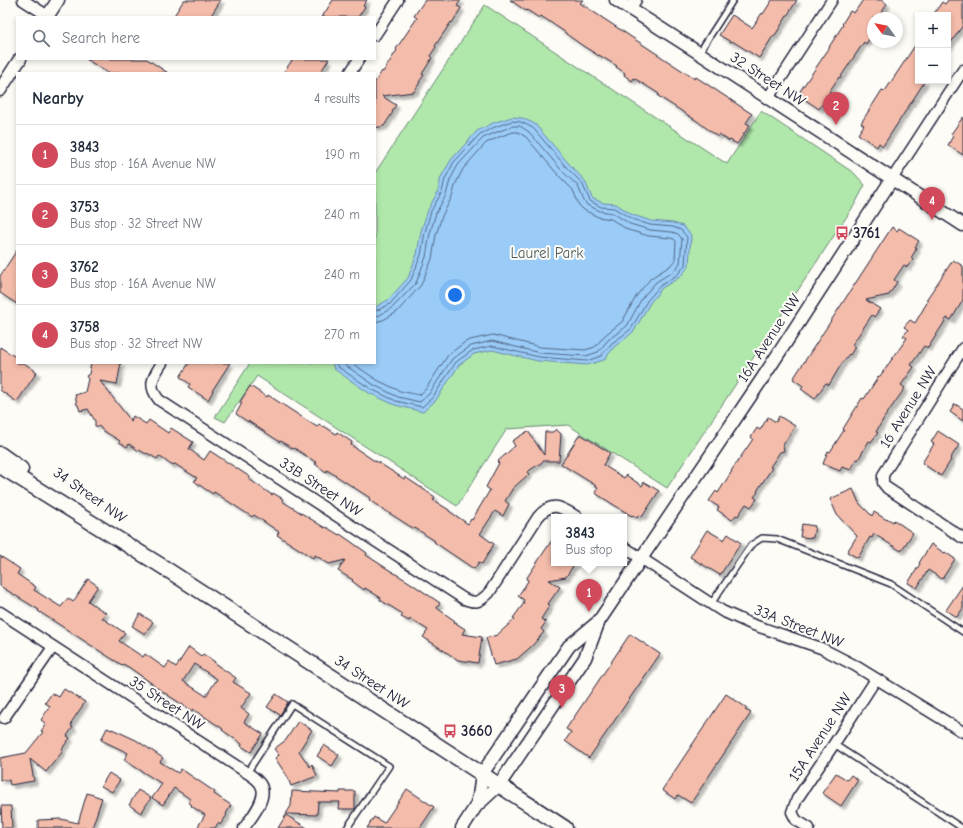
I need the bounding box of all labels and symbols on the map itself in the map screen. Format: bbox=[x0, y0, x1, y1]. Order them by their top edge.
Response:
north arrow bbox=[867, 12, 903, 48]
street label: 32 Street NW bbox=[727, 48, 809, 110]
pin: 2 bbox=[823, 92, 849, 125]
pin: 4 bbox=[919, 187, 945, 220]
place label: 3761 bbox=[853, 224, 880, 242]
bus stop icon: 3761 bbox=[834, 225, 850, 241]
park label: Laurel Park bbox=[511, 244, 584, 262]
your location bbox=[445, 285, 465, 305]
street label: 16A Avenue NW bbox=[734, 291, 804, 385]
street label: 16 Avenue NW bbox=[876, 363, 940, 451]
street label: 33B Street NW bbox=[276, 454, 366, 520]
street label: 34 Street NW bbox=[50, 463, 130, 527]
pin: 1 bbox=[576, 579, 602, 612]
street label: 33A Street NW bbox=[752, 601, 846, 651]
street label: 34 Street NW bbox=[331, 651, 413, 713]
street label: 35 Street NW bbox=[126, 672, 208, 734]
pin: 3 bbox=[549, 675, 575, 708]
street label: 15A Avenue NW bbox=[785, 690, 855, 784]
place label: 3660 bbox=[461, 722, 493, 740]
bus stop icon: 3660 bbox=[442, 723, 458, 739]

